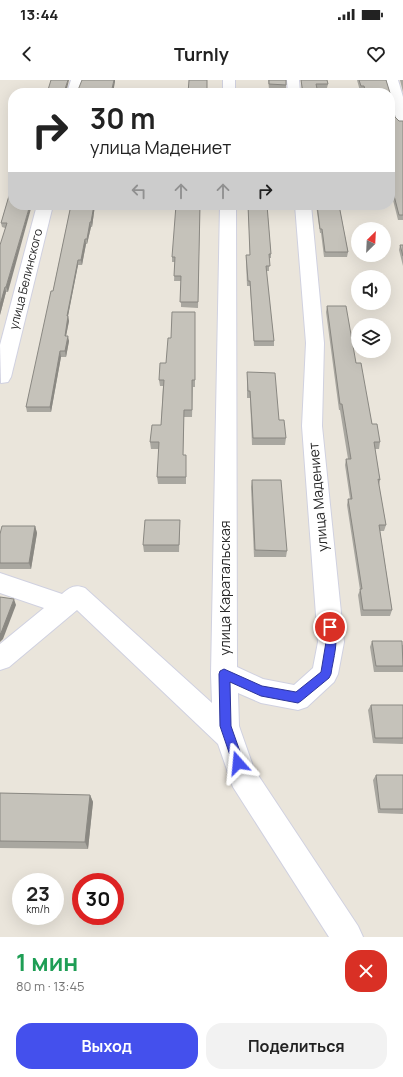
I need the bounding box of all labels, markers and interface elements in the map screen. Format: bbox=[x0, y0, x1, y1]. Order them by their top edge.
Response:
text: 13:44 bbox=[20, 4, 59, 25]
text: Turnly bbox=[174, 42, 229, 66]
icon: back bbox=[16, 43, 38, 65]
icon: heart bbox=[365, 43, 387, 65]
text: 30 m bbox=[90, 99, 155, 137]
icon: right bbox=[24, 104, 76, 156]
text: улица Мадениет bbox=[90, 135, 231, 159]
icon: left bbox=[128, 180, 150, 202]
icon: ahead bbox=[170, 180, 192, 202]
icon: ahead bbox=[212, 180, 234, 202]
icon: right bbox=[254, 180, 276, 202]
north arrow bbox=[351, 222, 391, 262]
map controls bbox=[351, 222, 391, 358]
street label: улица Белинского bbox=[5, 227, 46, 331]
button: sound bbox=[351, 270, 391, 310]
button: layers bbox=[351, 318, 391, 358]
street label: улица Мадениет bbox=[303, 441, 332, 553]
street label: улица Каратальская bbox=[215, 521, 234, 655]
pin bbox=[313, 610, 347, 644]
icon: arrive bbox=[319, 616, 341, 638]
position arrow bbox=[217, 742, 259, 784]
speed limit sign: 30 bbox=[72, 873, 124, 925]
text: 23 bbox=[26, 880, 50, 907]
text: km/h bbox=[26, 902, 50, 916]
text: 1 мин bbox=[16, 945, 78, 978]
button: close bbox=[345, 950, 387, 992]
text: 80 m · 13:45 bbox=[16, 977, 85, 995]
button: Выход bbox=[16, 1023, 198, 1069]
button: Поделиться bbox=[206, 1023, 387, 1069]

